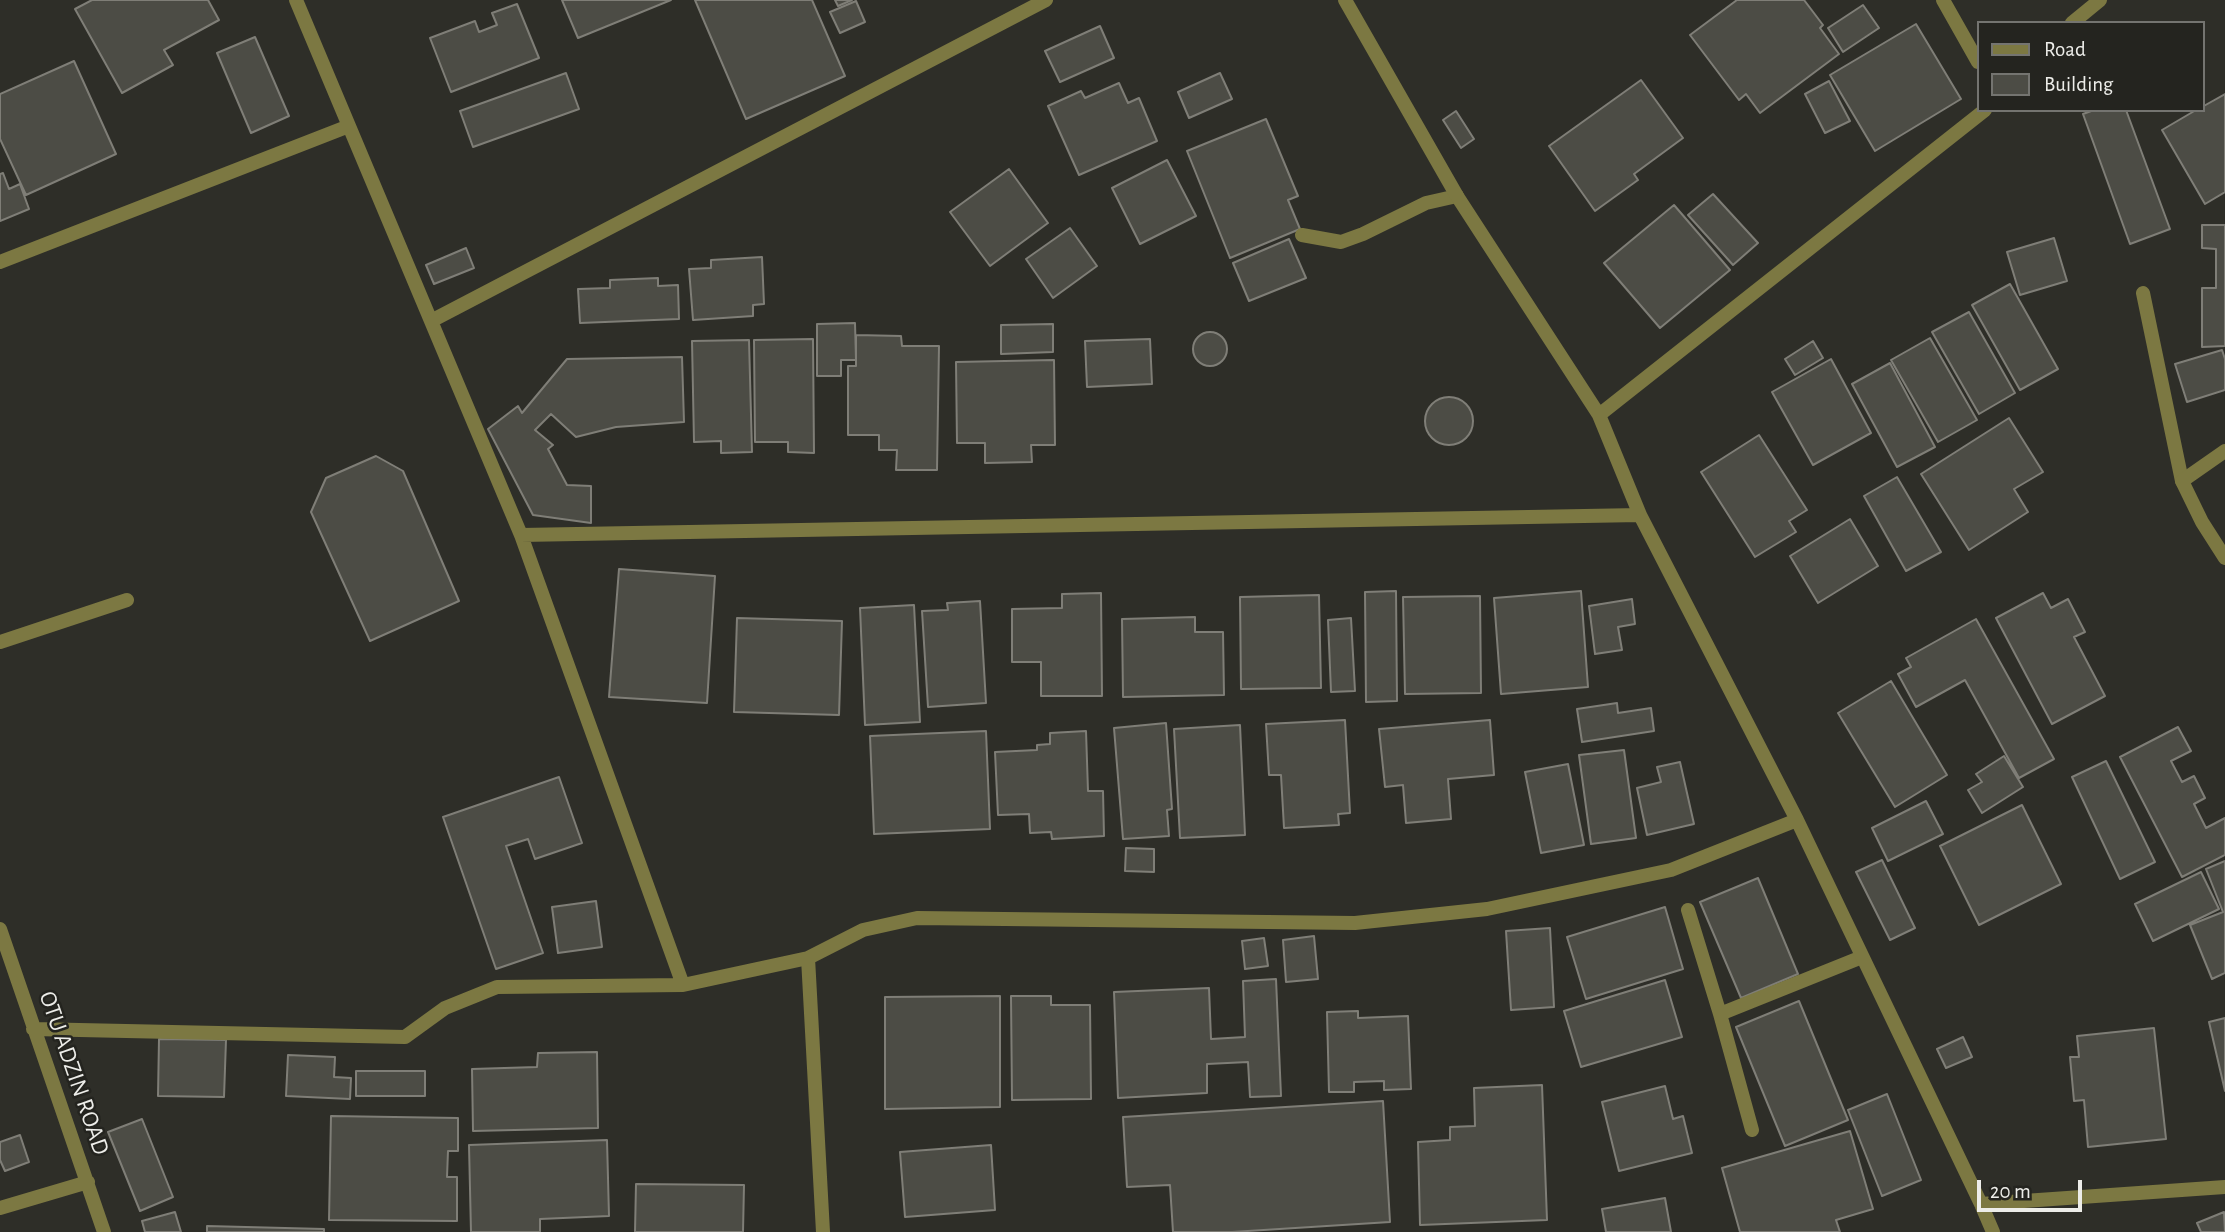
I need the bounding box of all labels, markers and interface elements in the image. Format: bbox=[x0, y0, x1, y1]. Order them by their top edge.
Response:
legend bbox=[1976, 21, 2204, 112]
text: Road bbox=[2044, 39, 2086, 60]
text: Building bbox=[2044, 74, 2113, 95]
street label: OTU ADZIN ROAD bbox=[33, 987, 115, 1159]
scale bar bbox=[1980, 1166, 2085, 1210]
text: 20 m bbox=[1990, 1181, 2031, 1202]

